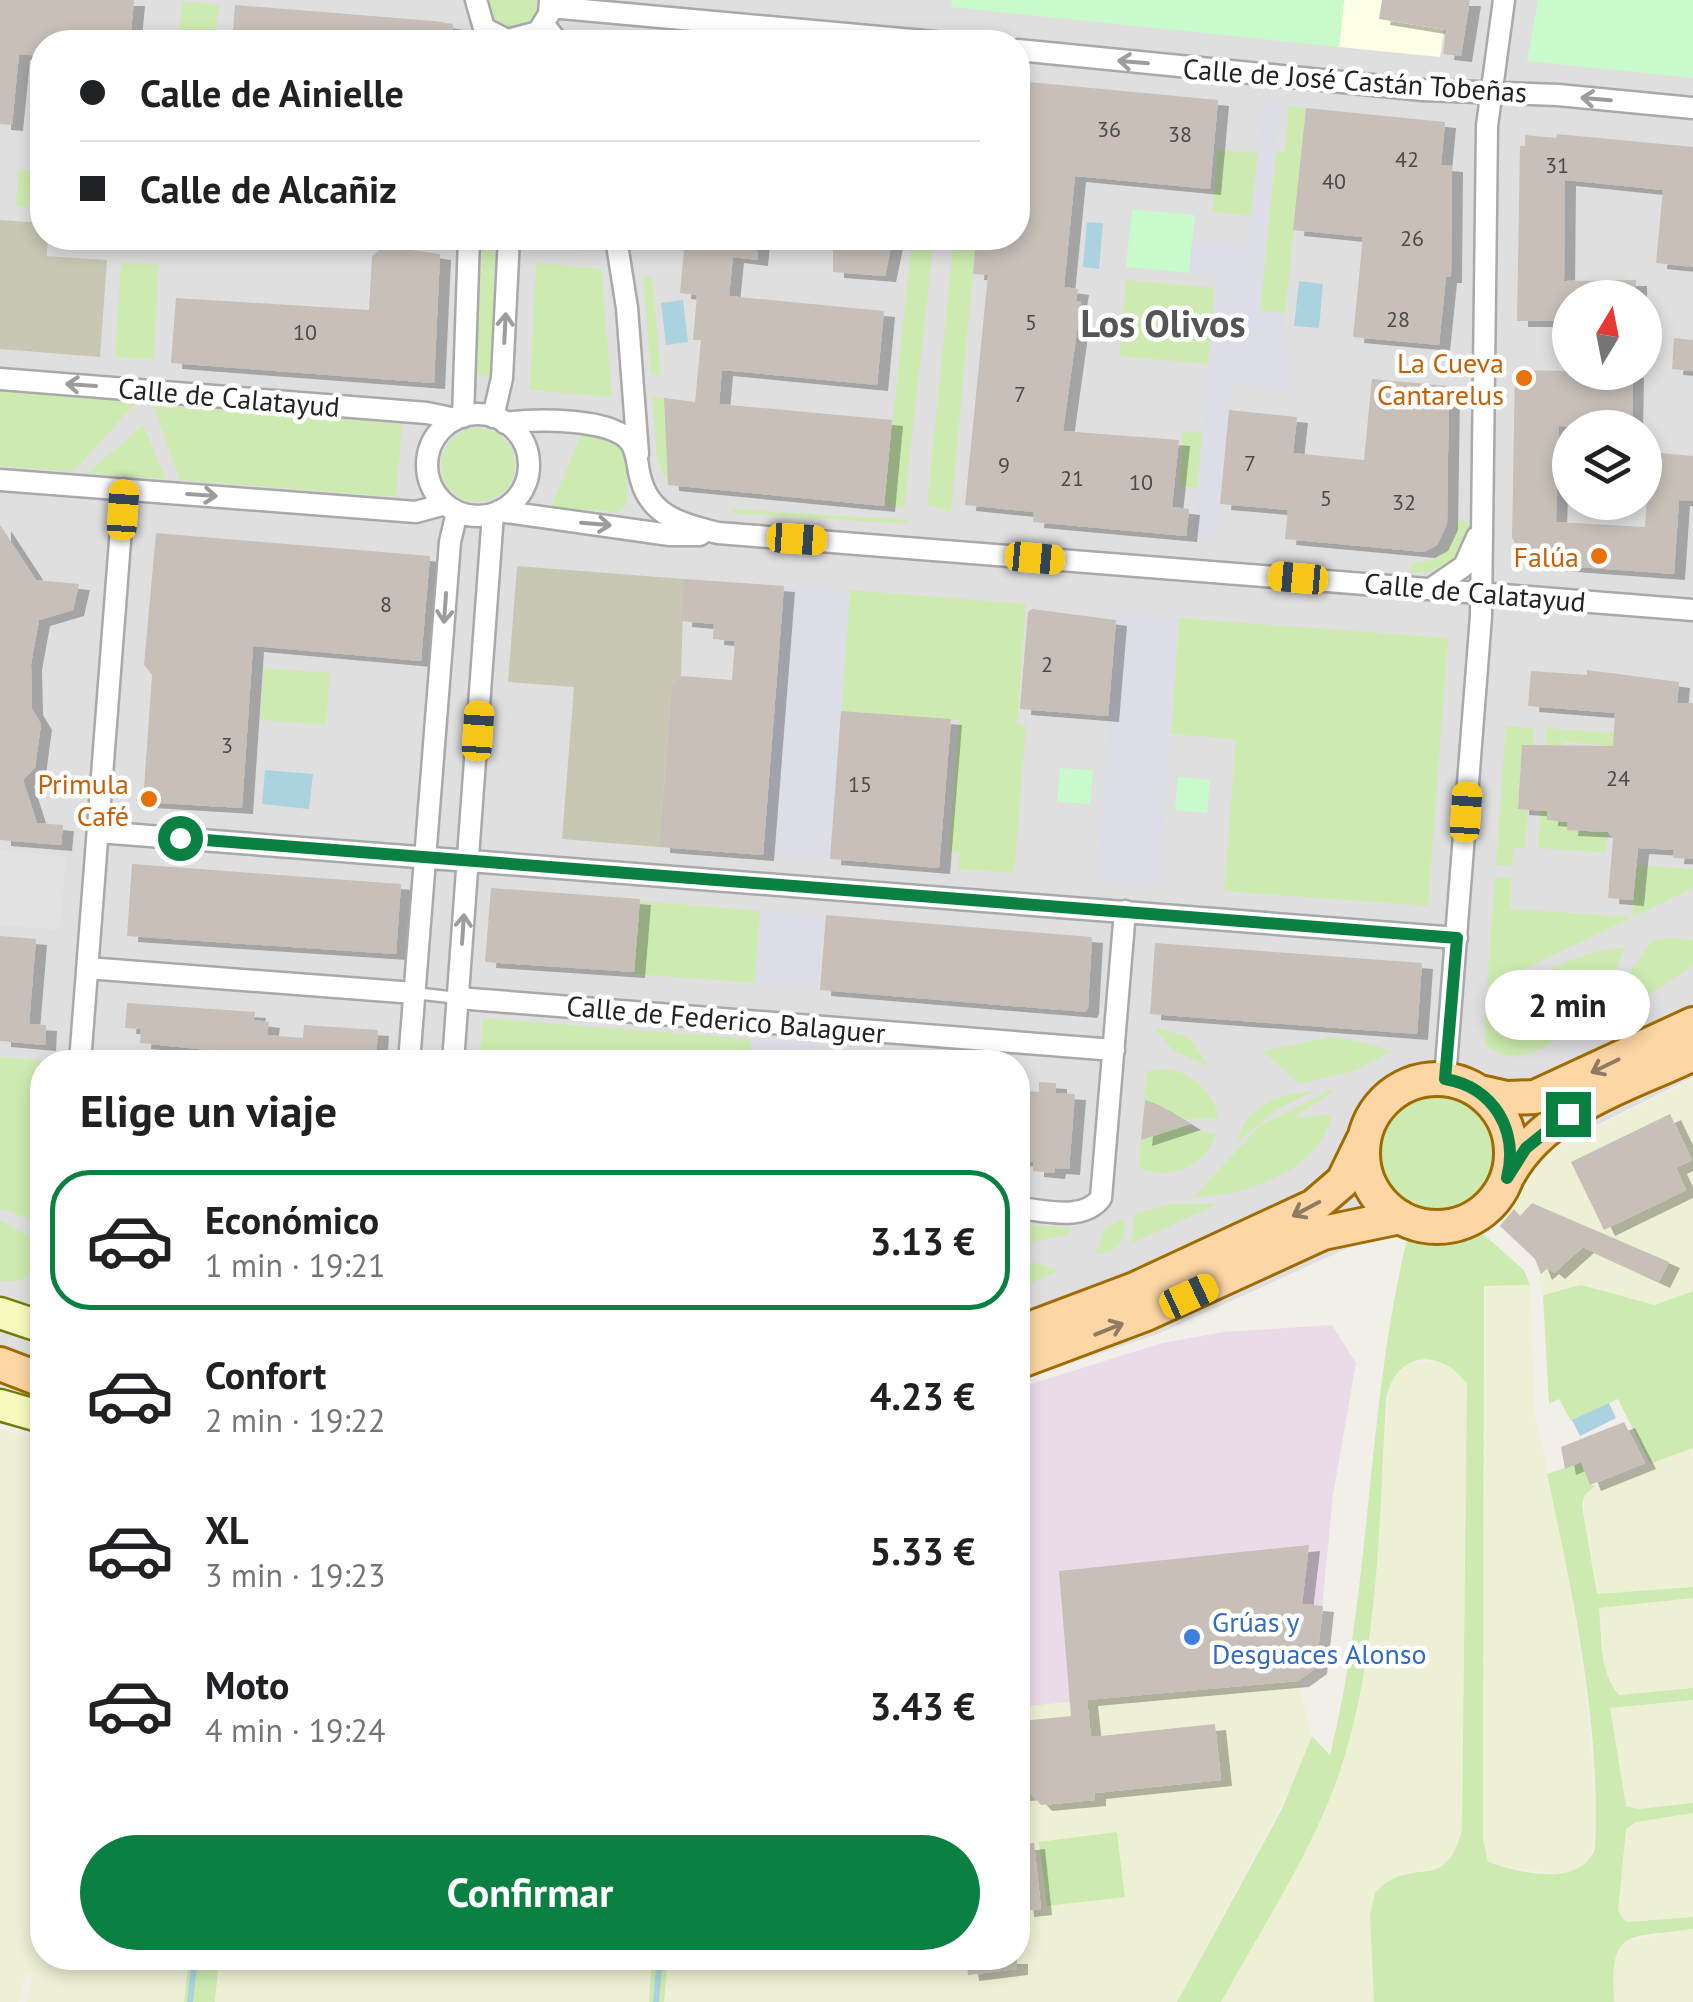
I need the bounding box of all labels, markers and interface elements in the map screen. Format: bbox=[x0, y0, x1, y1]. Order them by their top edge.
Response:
street label: Calle de José Castán Tobeñas bbox=[1182, 50, 1528, 110]
one-way arrow bbox=[1117, 52, 1149, 71]
text: Calle de Ainielle bbox=[140, 68, 404, 117]
one-way arrow bbox=[1580, 89, 1613, 108]
house number: 36 bbox=[1097, 115, 1121, 143]
house number: 38 bbox=[1168, 120, 1192, 148]
house number: 42 bbox=[1395, 145, 1419, 173]
house number: 31 bbox=[1545, 151, 1569, 179]
text: Calle de Alcañiz bbox=[140, 164, 397, 213]
house number: 40 bbox=[1322, 167, 1346, 195]
house number: 26 bbox=[1400, 224, 1424, 252]
north arrow bbox=[1552, 280, 1662, 390]
map controls bbox=[1552, 280, 1662, 520]
district label: Los Olivos bbox=[1081, 298, 1245, 347]
house number: 28 bbox=[1386, 305, 1410, 333]
house number: 5 bbox=[1025, 308, 1037, 336]
one-way arrow bbox=[496, 312, 515, 344]
house number: 10 bbox=[293, 318, 317, 346]
place label: La Cueva Cantarelus bbox=[1377, 344, 1504, 413]
marker: La Cueva Cantarelus bbox=[1513, 367, 1535, 389]
street label: Calle de Calatayud bbox=[117, 369, 341, 425]
one-way arrow bbox=[65, 376, 97, 395]
house number: 7 bbox=[1014, 380, 1026, 408]
button: layers bbox=[1552, 410, 1662, 520]
house number: 7 bbox=[1244, 449, 1256, 477]
house number: 9 bbox=[998, 451, 1010, 479]
house number: 21 bbox=[1060, 464, 1084, 492]
house number: 10 bbox=[1129, 468, 1153, 496]
car bbox=[106, 479, 140, 541]
house number: 5 bbox=[1320, 484, 1332, 512]
one-way arrow bbox=[185, 486, 217, 505]
house number: 32 bbox=[1392, 488, 1416, 516]
one-way arrow bbox=[579, 515, 611, 534]
car bbox=[766, 522, 828, 556]
place label: Falúa bbox=[1513, 538, 1579, 575]
car bbox=[1004, 540, 1066, 576]
marker: Falúa bbox=[1588, 545, 1610, 567]
car bbox=[1267, 560, 1329, 596]
street label: Calle de Calatayud bbox=[1363, 564, 1587, 620]
house number: 8 bbox=[380, 590, 392, 618]
one-way arrow bbox=[435, 592, 454, 624]
house number: 2 bbox=[1041, 650, 1053, 678]
car bbox=[461, 700, 495, 762]
house number: 3 bbox=[221, 731, 233, 759]
house number: 24 bbox=[1606, 764, 1630, 792]
place label: Primula Café bbox=[37, 765, 129, 834]
house number: 15 bbox=[848, 770, 872, 798]
car bbox=[1449, 781, 1483, 843]
marker: Primula Café bbox=[138, 788, 160, 810]
route start bbox=[158, 816, 203, 861]
one-way arrow bbox=[454, 913, 473, 945]
callout: 2 min bbox=[1486, 969, 1650, 1039]
text: 2 min bbox=[1528, 984, 1607, 1026]
street label: Calle de Federico Balaguer bbox=[565, 987, 887, 1051]
one-way arrow bbox=[1591, 1057, 1621, 1076]
text: Elige un viaje bbox=[80, 1081, 337, 1139]
route end bbox=[1546, 1092, 1591, 1137]
icon: car bbox=[85, 1195, 175, 1285]
text: Económico bbox=[205, 1195, 379, 1244]
one-way arrow bbox=[1292, 1200, 1321, 1219]
text: 3.13 € bbox=[870, 1216, 975, 1265]
text: 1 min · 19:21 bbox=[205, 1244, 385, 1286]
car bbox=[1155, 1270, 1223, 1322]
one-way arrow bbox=[1093, 1319, 1124, 1337]
icon: car bbox=[85, 1350, 175, 1440]
text: Confort bbox=[205, 1350, 326, 1399]
text: 4.23 € bbox=[870, 1371, 975, 1420]
text: 2 min · 19:22 bbox=[205, 1399, 385, 1441]
icon: car bbox=[85, 1505, 175, 1595]
text: XL bbox=[205, 1505, 249, 1554]
text: 5.33 € bbox=[870, 1526, 975, 1575]
text: 3 min · 19:23 bbox=[205, 1554, 385, 1596]
place label: Grúas y Desguaces Alonso bbox=[1212, 1603, 1427, 1672]
marker: Grúas y Desguaces Alonso bbox=[1181, 1626, 1203, 1648]
icon: car bbox=[85, 1660, 175, 1750]
text: Moto bbox=[205, 1660, 289, 1709]
text: 3.43 € bbox=[870, 1681, 975, 1730]
text: 4 min · 19:24 bbox=[205, 1709, 385, 1751]
button: Confirmar bbox=[80, 1835, 980, 1950]

